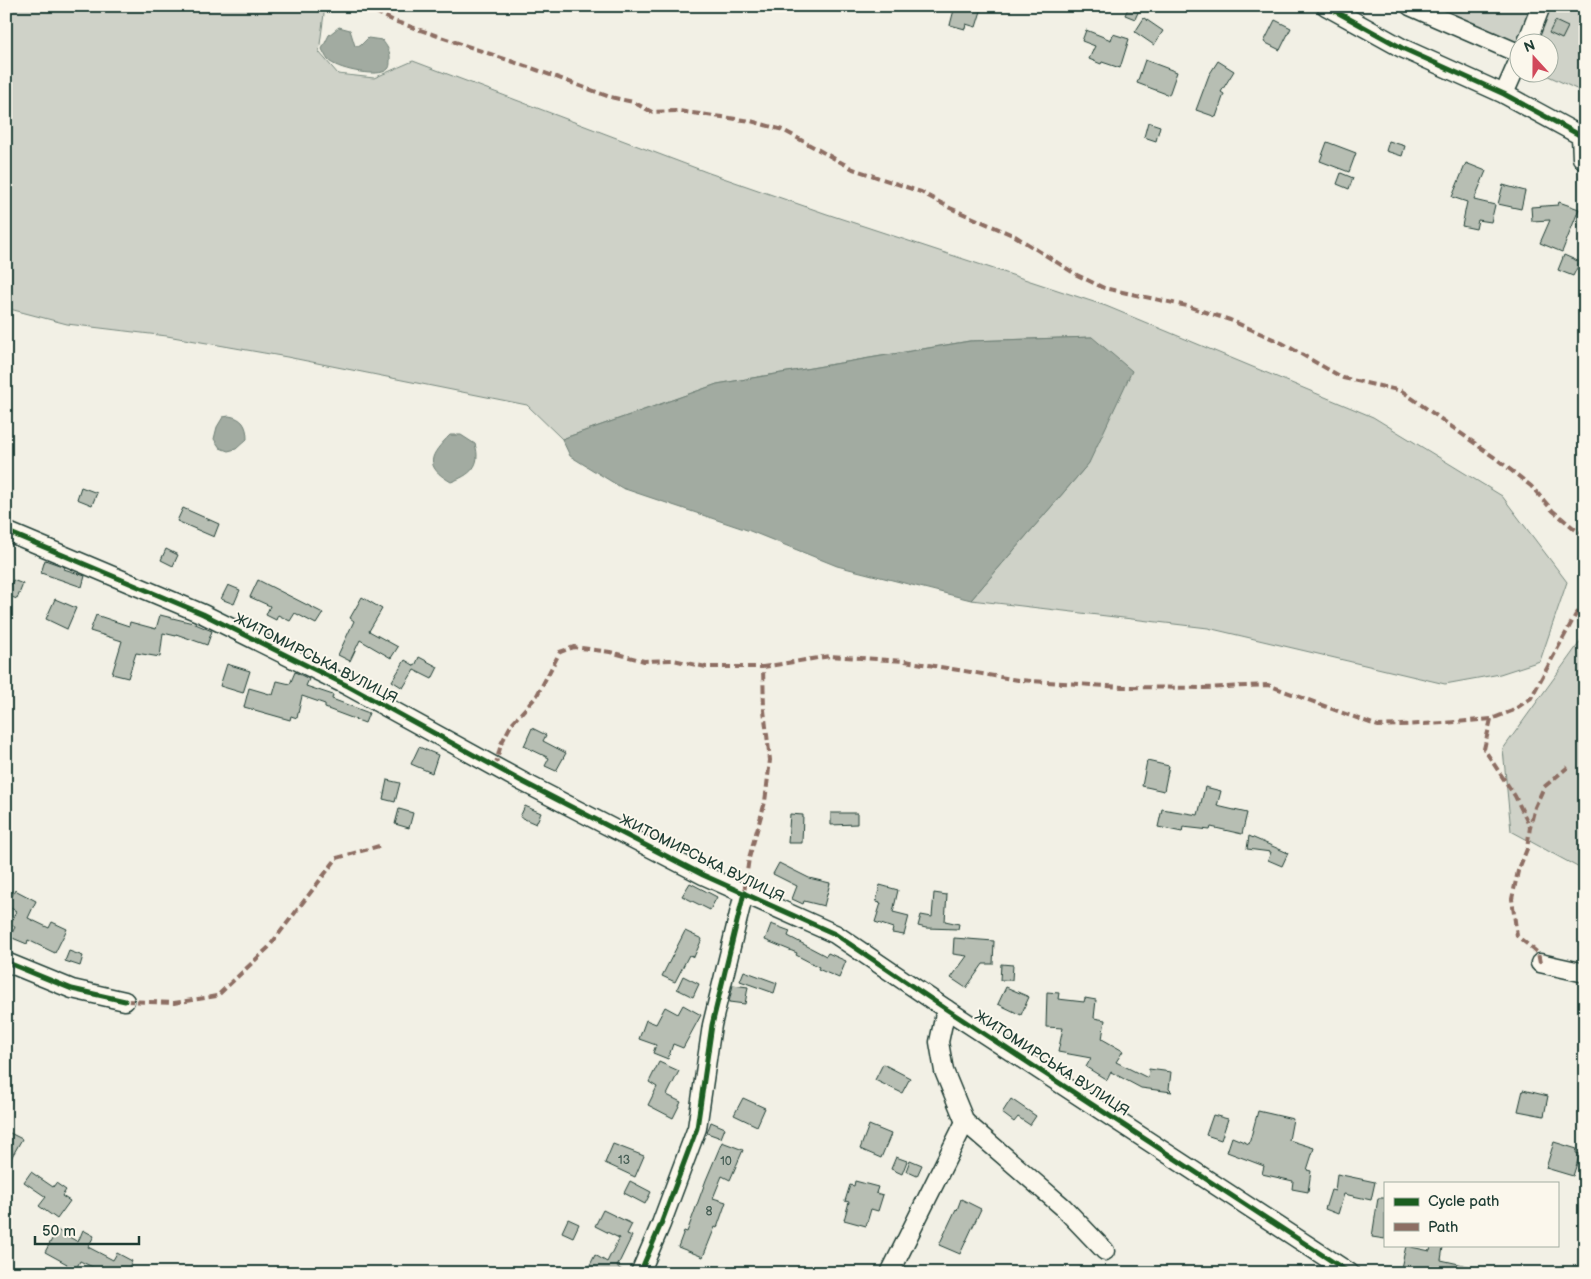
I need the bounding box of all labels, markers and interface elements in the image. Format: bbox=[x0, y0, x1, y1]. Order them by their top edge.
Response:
north arrow bbox=[1508, 32, 1558, 82]
text: N bbox=[1522, 37, 1537, 56]
street label: ЖИТОМИРСЬКА ВУЛИЦЯ bbox=[231, 609, 401, 708]
street label: ЖИТОМИРСЬКА ВУЛИЦЯ bbox=[616, 810, 787, 907]
street label: ЖИТОМИРСЬКА ВУЛИЦЯ bbox=[971, 1006, 1133, 1121]
house number: 13 bbox=[618, 1153, 630, 1168]
house number: 10 bbox=[720, 1154, 732, 1169]
legend bbox=[1384, 1182, 1558, 1246]
text: Cycle path bbox=[1428, 1192, 1499, 1211]
house number: 8 bbox=[706, 1204, 713, 1219]
scale bar bbox=[35, 1214, 139, 1246]
text: Path bbox=[1428, 1218, 1458, 1237]
text: 50 m bbox=[42, 1222, 76, 1241]

